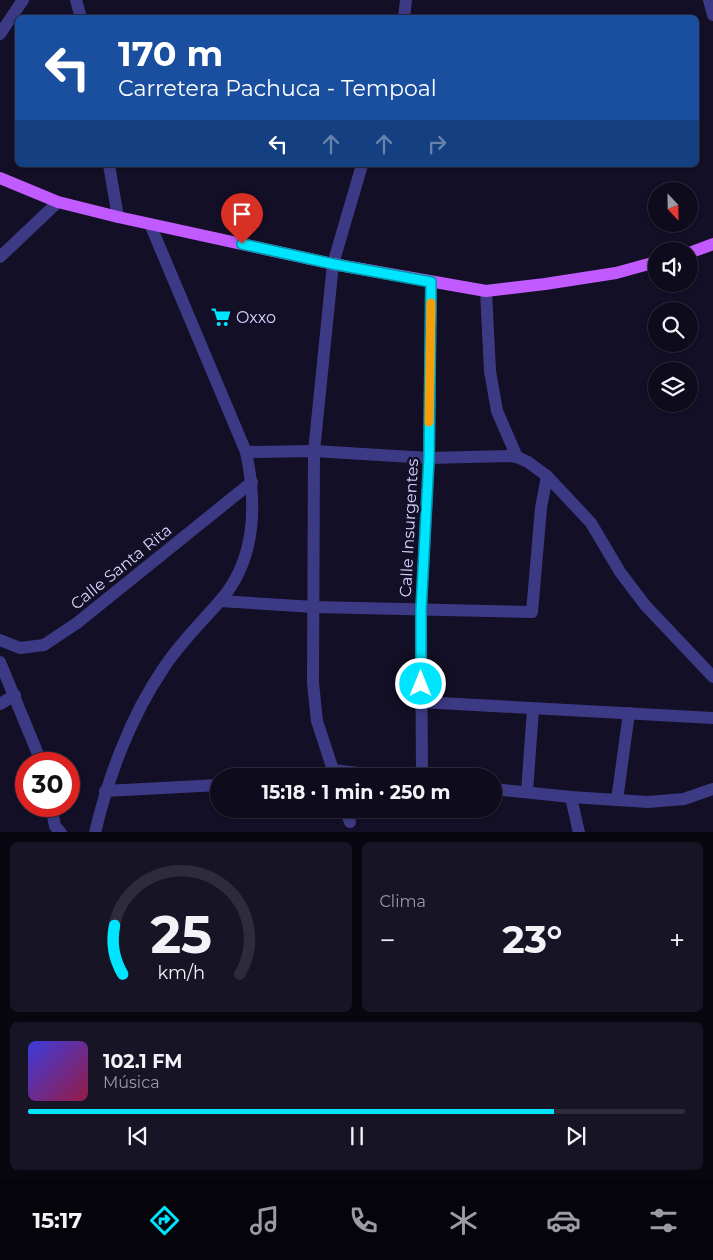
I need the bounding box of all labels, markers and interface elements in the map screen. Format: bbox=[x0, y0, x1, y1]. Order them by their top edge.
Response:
text: 170 m bbox=[118, 32, 223, 75]
icon: left bbox=[35, 35, 100, 100]
text: Carretera Pachuca - Tempoal bbox=[118, 75, 437, 102]
icon: left bbox=[264, 130, 292, 158]
icon: ahead bbox=[317, 130, 345, 158]
icon: ahead bbox=[370, 130, 398, 158]
icon: right bbox=[423, 130, 451, 158]
north arrow bbox=[648, 182, 698, 232]
map controls bbox=[648, 182, 698, 412]
pin bbox=[221, 193, 263, 244]
icon: arrive bbox=[228, 200, 256, 228]
button: sound bbox=[648, 242, 698, 292]
button: search bbox=[648, 302, 698, 352]
supermarket icon: Oxxo bbox=[210, 306, 232, 328]
place label: Oxxo bbox=[236, 308, 276, 327]
button: layers bbox=[648, 362, 698, 412]
street label: Calle Insurgentes bbox=[396, 458, 422, 598]
street label: Calle Santa Rita bbox=[67, 520, 175, 614]
position arrow bbox=[394, 657, 446, 709]
speed limit sign: 30 bbox=[15, 752, 80, 817]
text: 15:18 · 1 min · 250 m bbox=[261, 781, 451, 804]
text: Clima bbox=[380, 892, 426, 911]
text: 25 bbox=[150, 903, 212, 966]
text: 23° bbox=[502, 916, 562, 963]
text: − bbox=[380, 923, 396, 957]
text: + bbox=[669, 923, 685, 957]
text: km/h bbox=[157, 962, 205, 983]
text: 102.1 FM bbox=[103, 1050, 182, 1073]
text: Música bbox=[103, 1073, 160, 1092]
icon: previous bbox=[124, 1122, 152, 1150]
icon: pause bbox=[343, 1122, 371, 1150]
icon: next bbox=[562, 1122, 590, 1150]
icon: directions bbox=[147, 1203, 182, 1238]
icon: music bbox=[247, 1203, 282, 1238]
icon: phone bbox=[346, 1203, 381, 1238]
icon: climate bbox=[446, 1203, 481, 1238]
icon: car bbox=[546, 1203, 581, 1238]
icon: filters bbox=[646, 1203, 681, 1238]
text: 15:17 bbox=[32, 1207, 82, 1234]

